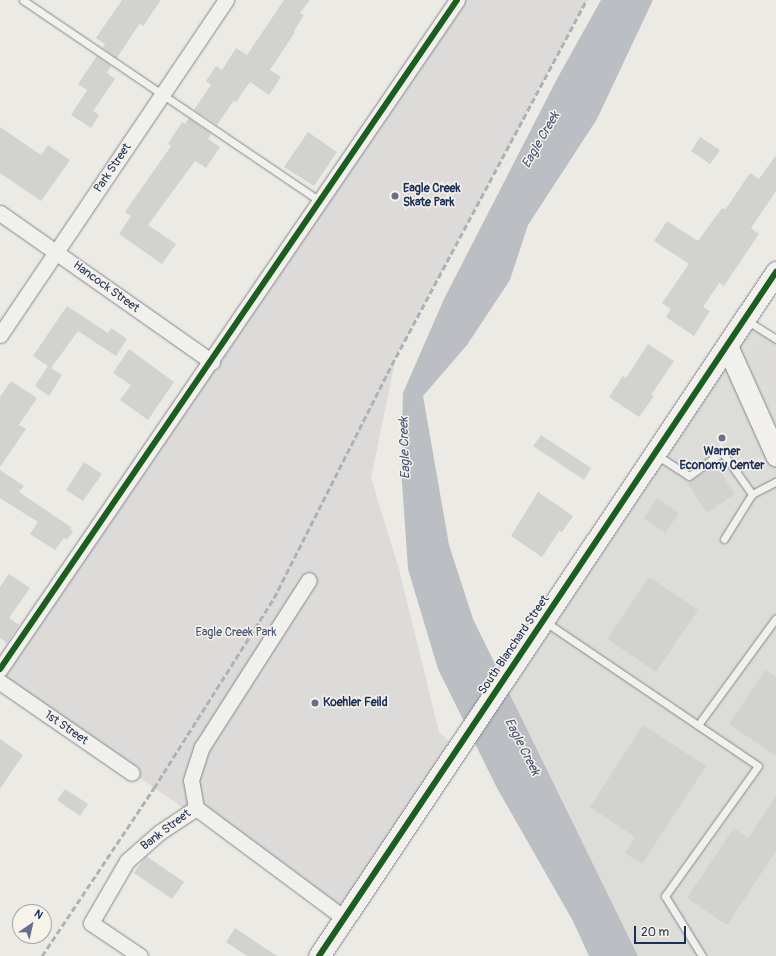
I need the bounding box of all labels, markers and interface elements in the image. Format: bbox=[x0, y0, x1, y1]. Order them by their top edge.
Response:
water label: Eagle Creek bbox=[519, 109, 563, 171]
street label: Park Street bbox=[91, 141, 135, 195]
place label: Eagle Creek Skate Park bbox=[403, 182, 461, 210]
marker: Eagle Creek Skate Park bbox=[390, 191, 400, 201]
street label: Hancock Street bbox=[70, 258, 142, 316]
water label: Eagle Creek bbox=[396, 417, 414, 479]
marker: Warner Economy Center bbox=[717, 433, 727, 443]
place label: Warner Economy Center bbox=[680, 445, 764, 473]
street label: South Blanchard Street bbox=[475, 593, 553, 697]
park label: Eagle Creek Park bbox=[195, 626, 277, 640]
place label: Koehler Feild bbox=[323, 696, 388, 710]
marker: Koehler Feild bbox=[310, 698, 320, 708]
street label: 1st Street bbox=[41, 708, 91, 748]
water label: Eagle Creek bbox=[501, 716, 543, 778]
street label: Bank Street bbox=[138, 807, 194, 853]
north arrow bbox=[12, 904, 52, 944]
text: N bbox=[32, 907, 45, 922]
scale bar bbox=[636, 918, 688, 944]
text: 20 m bbox=[641, 925, 669, 940]

